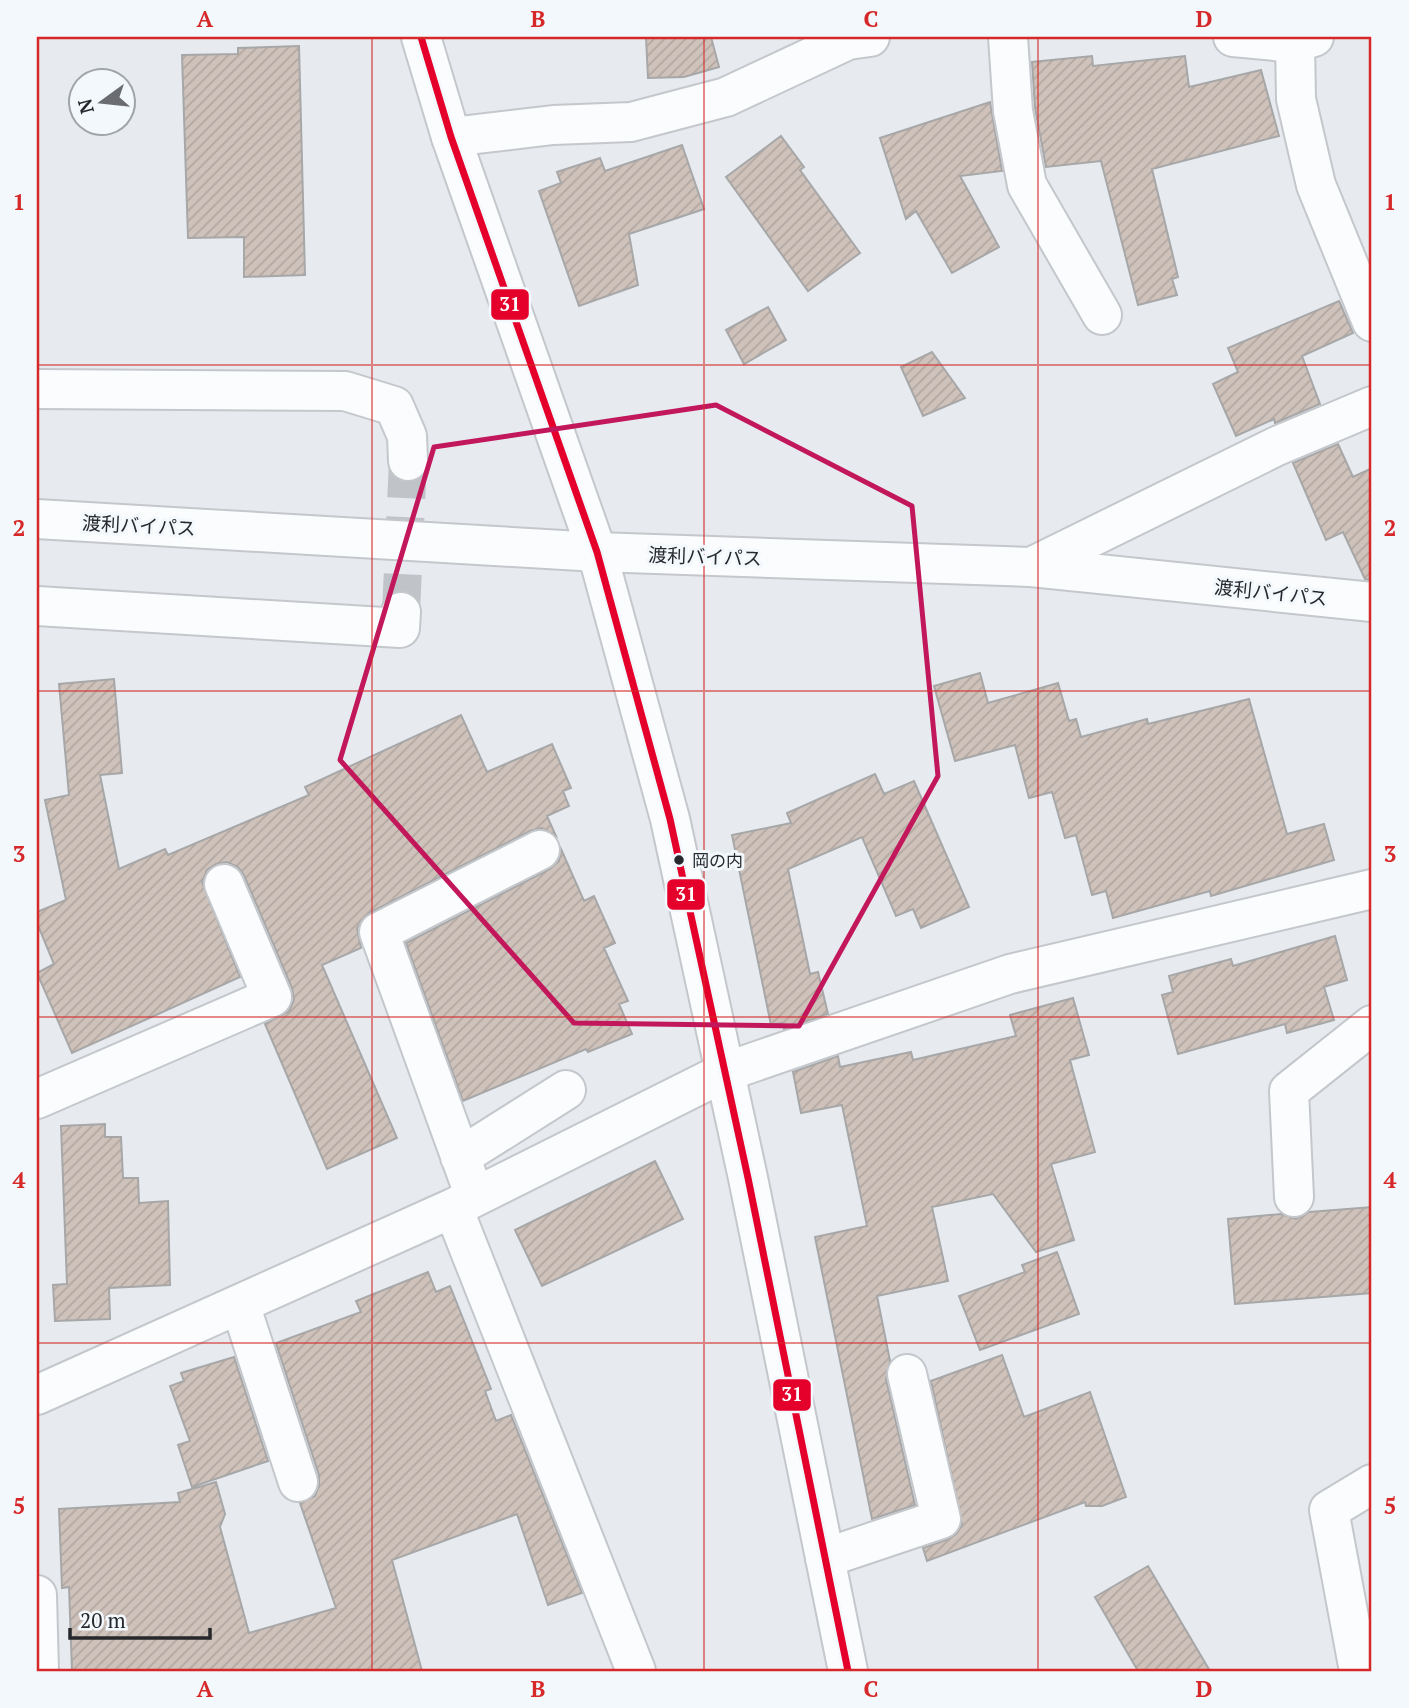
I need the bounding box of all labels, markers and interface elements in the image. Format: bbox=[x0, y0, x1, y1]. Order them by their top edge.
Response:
text: A bbox=[197, 3, 214, 34]
text: B bbox=[531, 3, 546, 34]
text: C bbox=[864, 3, 879, 34]
text: D bbox=[1196, 3, 1213, 34]
north arrow bbox=[66, 66, 136, 136]
text: N bbox=[71, 96, 99, 117]
text: 1 bbox=[13, 186, 26, 217]
text: 1 bbox=[1384, 186, 1397, 217]
line badge: 31 bbox=[490, 288, 530, 321]
text: 31 bbox=[499, 291, 521, 316]
street label: 渡利バイパス bbox=[82, 510, 196, 540]
text: 2 bbox=[13, 512, 26, 543]
text: 2 bbox=[1384, 512, 1397, 543]
street label: 渡利バイパス bbox=[648, 542, 762, 570]
street label: 渡利バイパス bbox=[1213, 574, 1329, 610]
text: 3 bbox=[13, 838, 26, 869]
text: 3 bbox=[1384, 838, 1397, 869]
place label: 岡の内 bbox=[692, 849, 743, 872]
marker: 岡の内 bbox=[672, 853, 686, 867]
line badge: 31 bbox=[666, 878, 706, 911]
text: 31 bbox=[675, 881, 697, 906]
text: 4 bbox=[13, 1164, 26, 1195]
text: 4 bbox=[1384, 1164, 1397, 1195]
line badge: 31 bbox=[772, 1378, 812, 1412]
text: 31 bbox=[781, 1381, 803, 1406]
text: 5 bbox=[13, 1490, 26, 1521]
text: 5 bbox=[1384, 1490, 1397, 1521]
scale bar bbox=[70, 1596, 210, 1640]
text: 20 m bbox=[80, 1606, 126, 1634]
text: A bbox=[197, 1673, 214, 1704]
text: B bbox=[531, 1673, 546, 1704]
text: C bbox=[864, 1673, 879, 1704]
text: D bbox=[1196, 1673, 1213, 1704]

